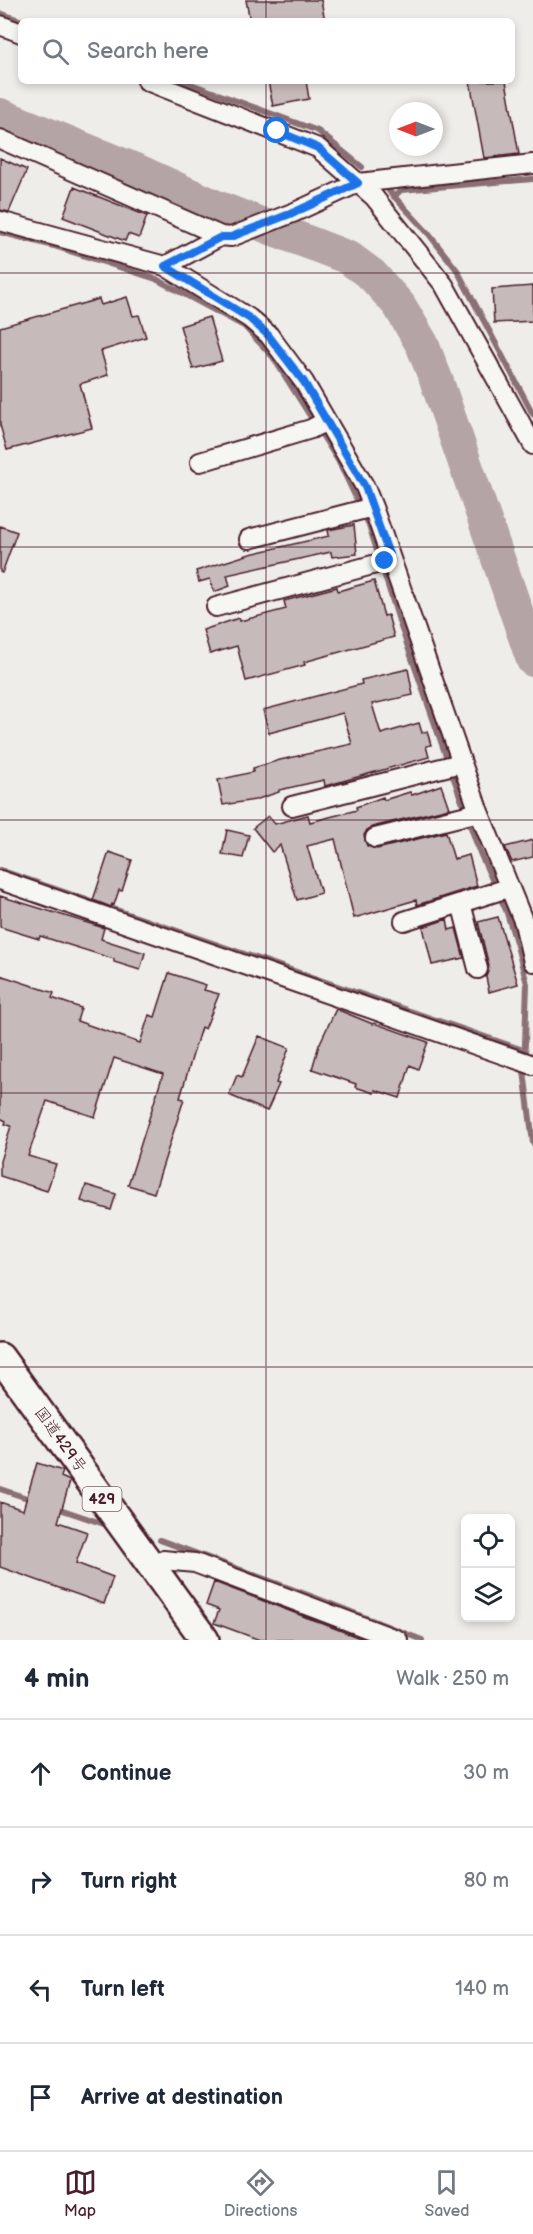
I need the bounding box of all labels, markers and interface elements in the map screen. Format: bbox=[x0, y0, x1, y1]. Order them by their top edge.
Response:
search box bbox=[18, 18, 515, 84]
icon: search bbox=[39, 35, 72, 68]
text: Search here bbox=[87, 38, 209, 65]
north arrow bbox=[389, 102, 443, 156]
route start bbox=[263, 117, 289, 143]
route end bbox=[371, 547, 397, 573]
street label: 国道429号 bbox=[30, 1403, 90, 1477]
road number: 429 bbox=[82, 1487, 122, 1511]
map controls bbox=[461, 1514, 515, 1622]
button: locate bbox=[461, 1514, 515, 1568]
button: layers bbox=[461, 1568, 515, 1622]
text: 4 min bbox=[24, 1664, 89, 1695]
text: Walk · 250 m bbox=[396, 1667, 509, 1691]
icon: ahead bbox=[24, 1757, 57, 1790]
text: Continue bbox=[81, 1760, 171, 1787]
text: 30 m bbox=[463, 1761, 509, 1785]
icon: right bbox=[24, 1865, 57, 1898]
text: Turn right bbox=[81, 1868, 177, 1895]
text: 80 m bbox=[464, 1869, 509, 1893]
icon: left bbox=[24, 1973, 57, 2006]
text: Turn left bbox=[81, 1976, 165, 2003]
text: 140 m bbox=[455, 1977, 509, 2001]
icon: arrive bbox=[24, 2081, 57, 2114]
text: Arrive at destination bbox=[81, 2084, 283, 2111]
tab: Map bbox=[64, 2166, 97, 2221]
tab: Directions bbox=[224, 2166, 297, 2221]
tab: Saved bbox=[424, 2166, 469, 2221]

